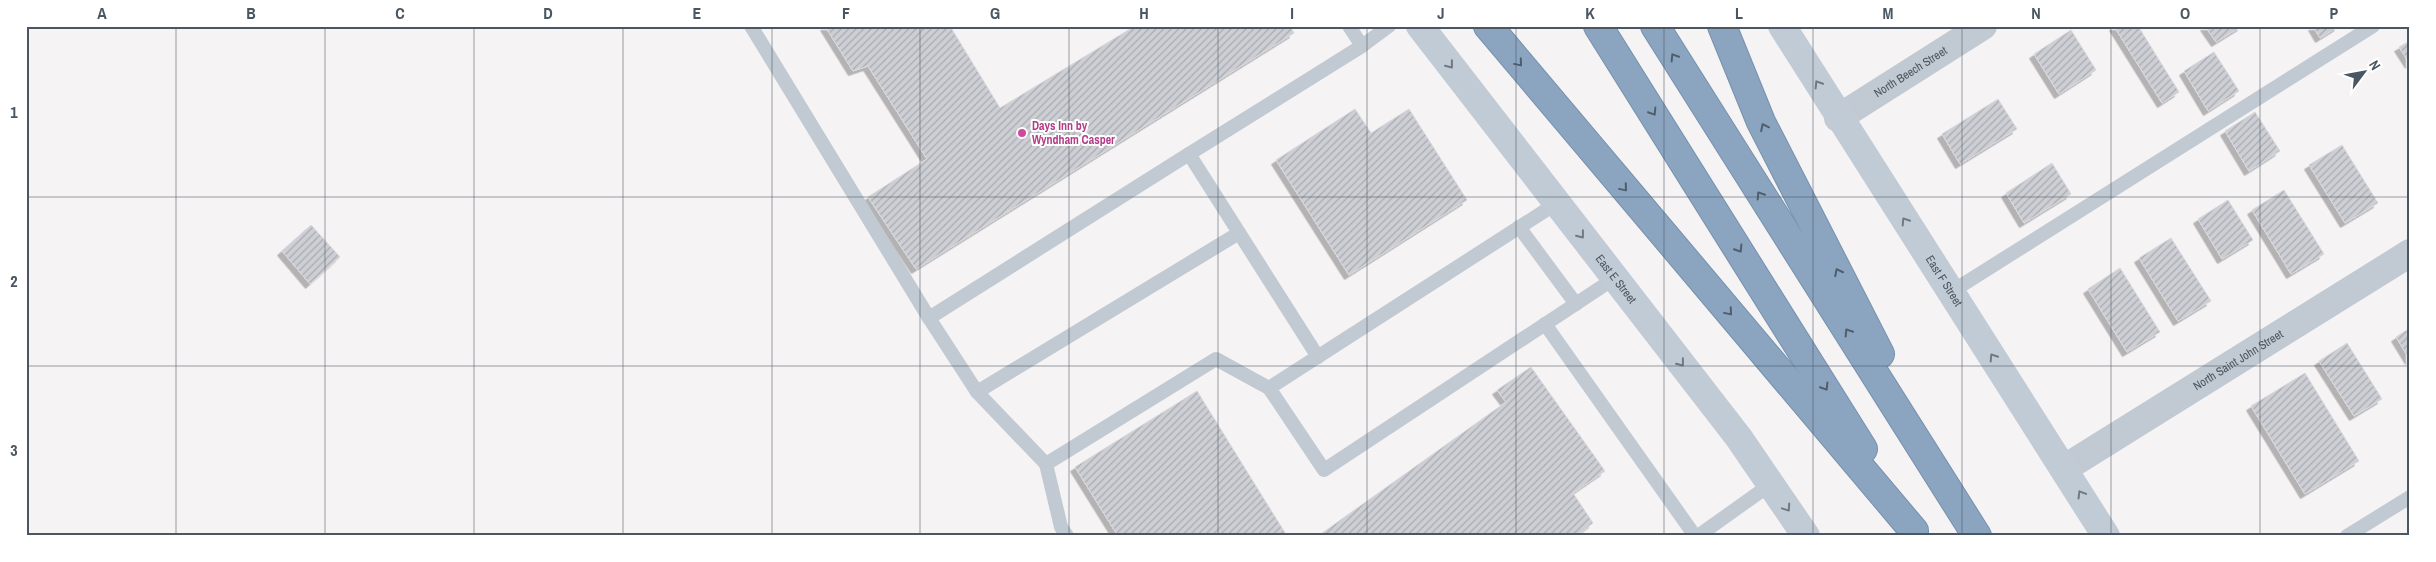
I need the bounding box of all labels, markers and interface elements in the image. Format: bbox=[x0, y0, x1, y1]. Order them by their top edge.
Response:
text: A bbox=[97, 2, 107, 24]
text: B bbox=[246, 2, 256, 24]
text: C bbox=[395, 2, 405, 24]
text: D bbox=[543, 2, 553, 24]
text: E bbox=[693, 2, 702, 24]
text: F bbox=[842, 2, 850, 24]
text: G bbox=[990, 2, 1000, 24]
text: H bbox=[1139, 2, 1149, 24]
text: I bbox=[1290, 2, 1294, 24]
text: J bbox=[1437, 2, 1445, 24]
text: K bbox=[1585, 2, 1595, 24]
text: L bbox=[1735, 2, 1743, 24]
text: M bbox=[1883, 2, 1894, 24]
text: N bbox=[2031, 2, 2041, 24]
text: O bbox=[2180, 2, 2190, 24]
text: P bbox=[2330, 2, 2339, 24]
street label: North Beech Street bbox=[1871, 43, 1951, 101]
north arrow bbox=[2338, 48, 2388, 98]
one-way arrow bbox=[1671, 54, 1681, 63]
text: N bbox=[2365, 57, 2385, 73]
one-way arrow bbox=[1513, 58, 1522, 67]
one-way arrow bbox=[1444, 59, 1452, 68]
one-way arrow bbox=[1814, 80, 1824, 89]
text: 1 bbox=[10, 101, 18, 123]
one-way arrow bbox=[1646, 106, 1656, 115]
place label: Days Inn by Wyndham Casper bbox=[1032, 118, 1115, 148]
one-way arrow bbox=[1760, 124, 1770, 133]
marker: Days Inn by Wyndham Casper bbox=[1016, 127, 1028, 139]
one-way arrow bbox=[1618, 182, 1627, 191]
one-way arrow bbox=[1757, 192, 1766, 201]
one-way arrow bbox=[1902, 217, 1911, 226]
one-way arrow bbox=[1576, 229, 1584, 238]
one-way arrow bbox=[1733, 244, 1742, 253]
street label: East E Street bbox=[1592, 251, 1640, 307]
street label: East F Street bbox=[1922, 252, 1966, 310]
one-way arrow bbox=[1834, 268, 1844, 277]
text: 2 bbox=[10, 270, 18, 292]
one-way arrow bbox=[1723, 306, 1732, 315]
street label: North Saint John Street bbox=[2190, 326, 2286, 394]
one-way arrow bbox=[1844, 329, 1854, 338]
one-way arrow bbox=[1990, 354, 2000, 363]
one-way arrow bbox=[1675, 357, 1684, 367]
one-way arrow bbox=[1819, 382, 1828, 391]
text: 3 bbox=[10, 439, 18, 461]
one-way arrow bbox=[2077, 491, 2087, 500]
one-way arrow bbox=[1781, 503, 1790, 512]

